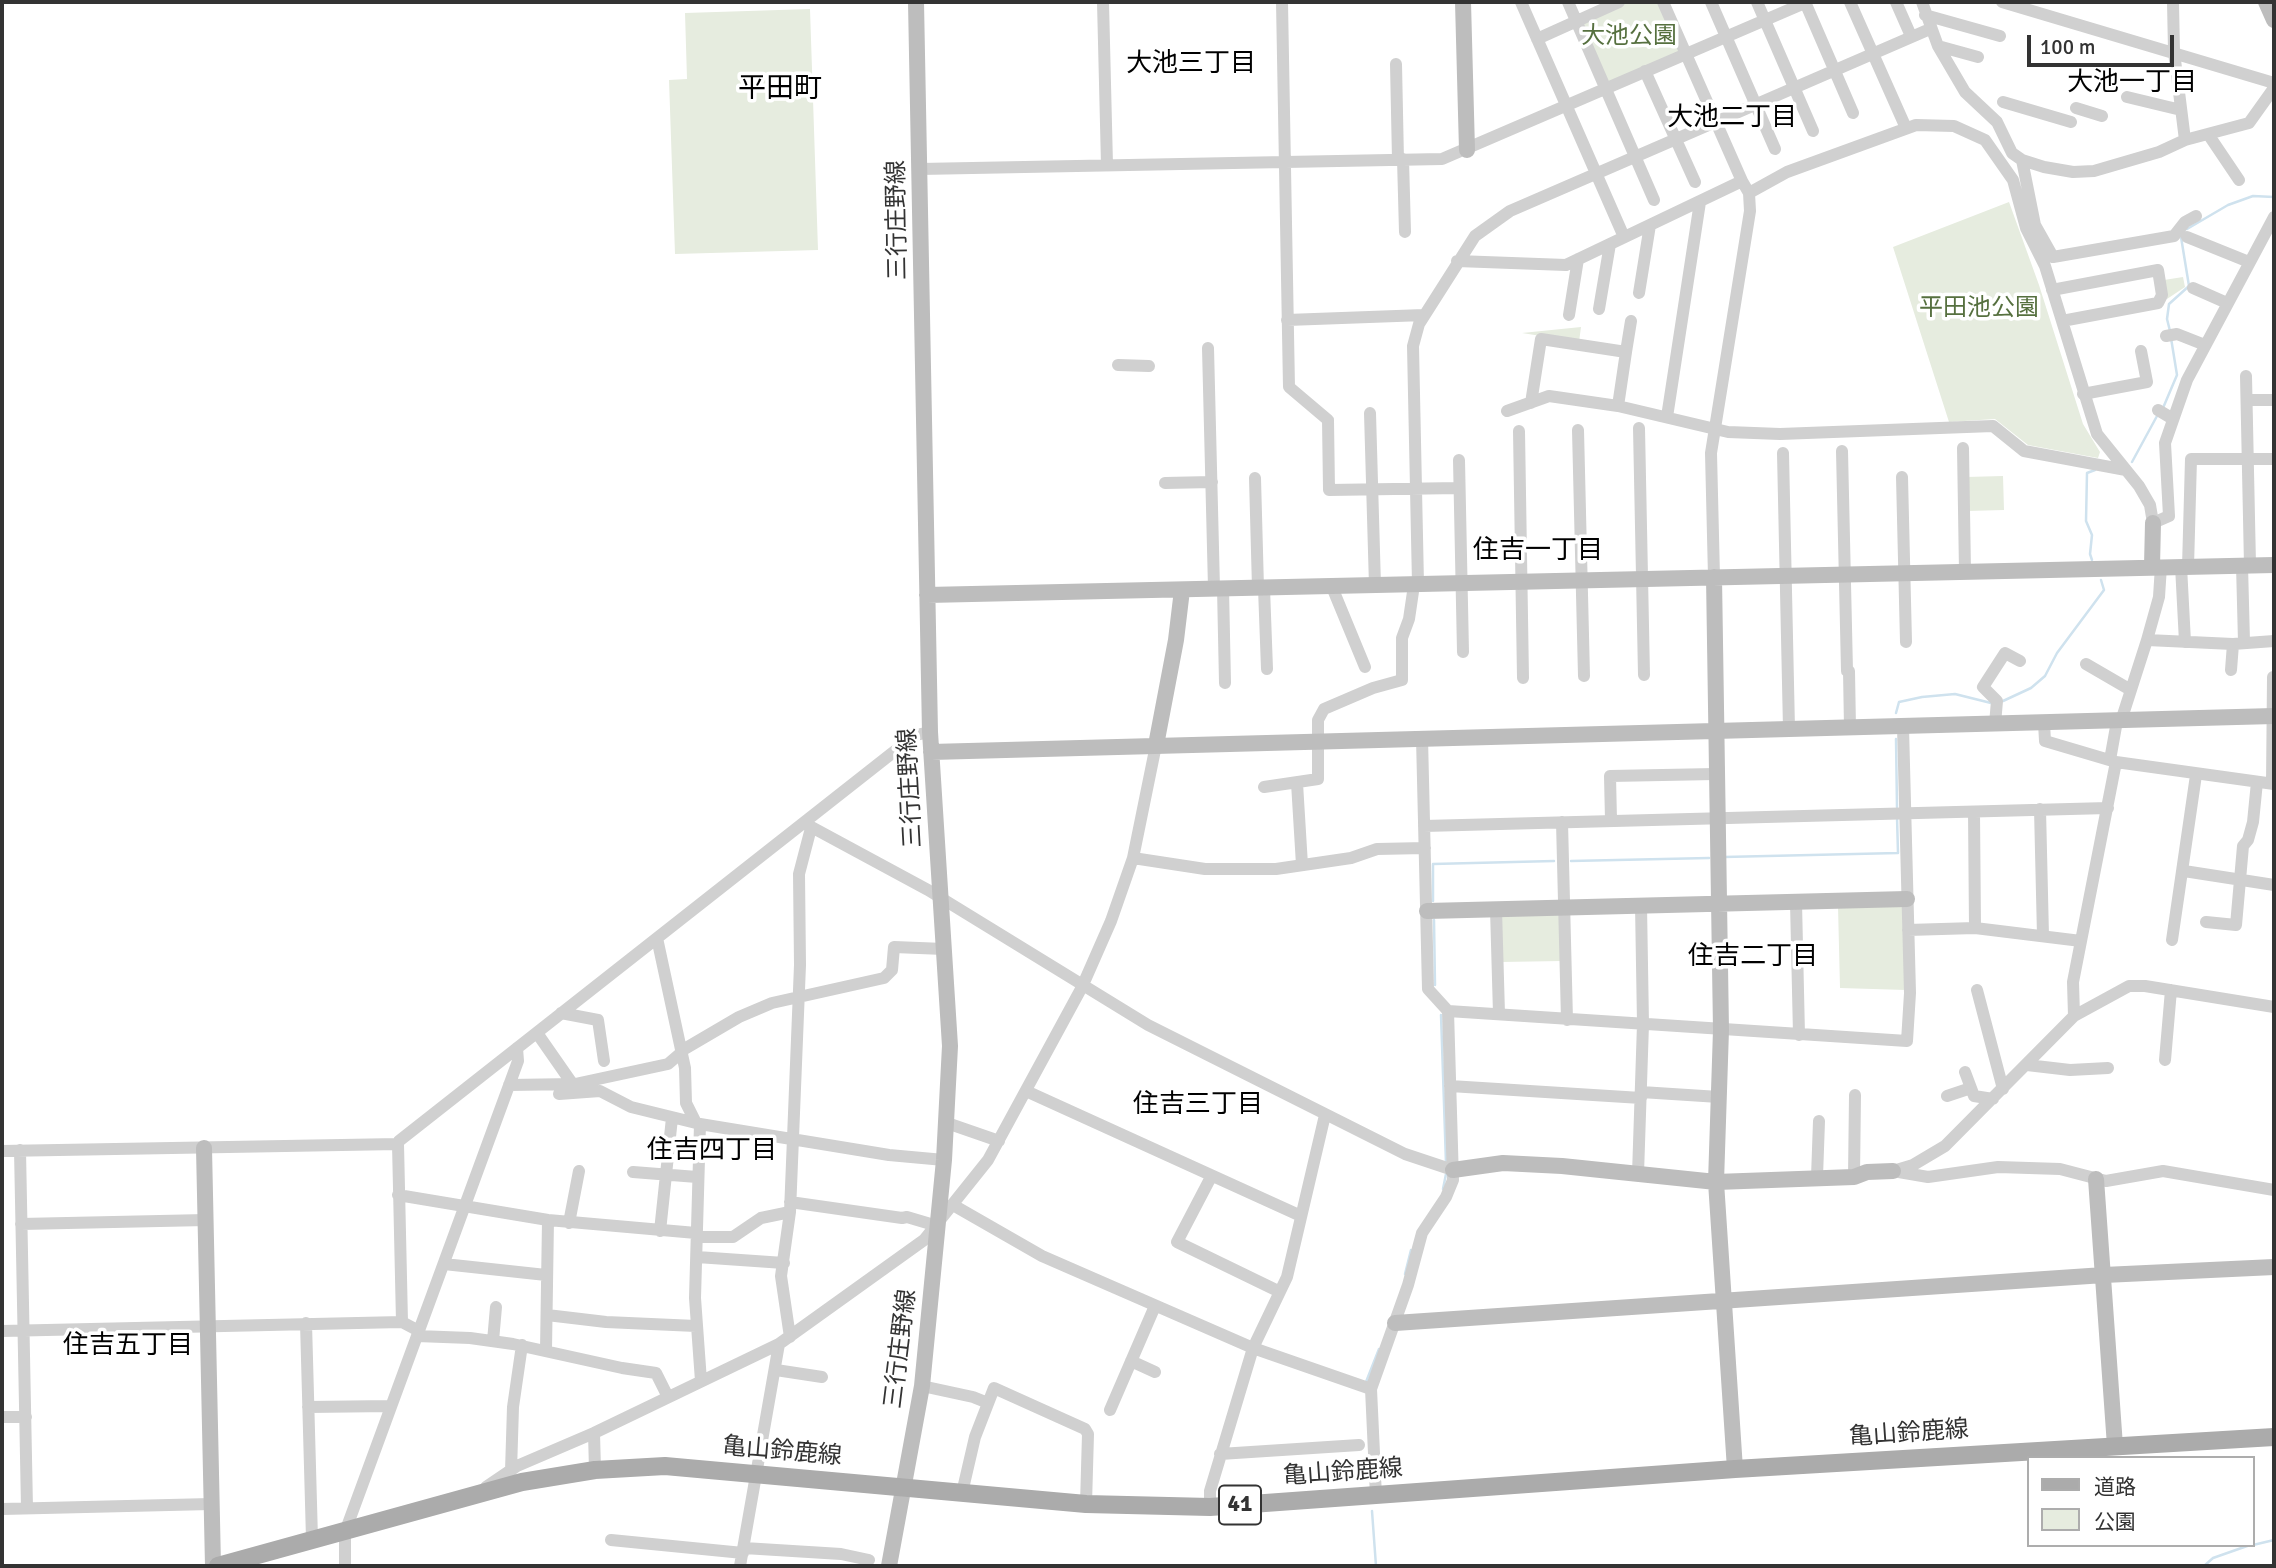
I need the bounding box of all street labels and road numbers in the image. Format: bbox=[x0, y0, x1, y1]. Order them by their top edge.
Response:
street label: 三行庄野線 bbox=[883, 160, 913, 280]
street label: 三行庄野線 bbox=[893, 727, 929, 849]
street label: 三行庄野線 bbox=[879, 1288, 923, 1410]
street label: 亀山鈴鹿線 bbox=[1848, 1415, 1970, 1453]
street label: 亀山鈴鹿線 bbox=[721, 1432, 843, 1472]
street label: 亀山鈴鹿線 bbox=[1282, 1454, 1404, 1492]
road number: 41 bbox=[1219, 1486, 1261, 1524]

